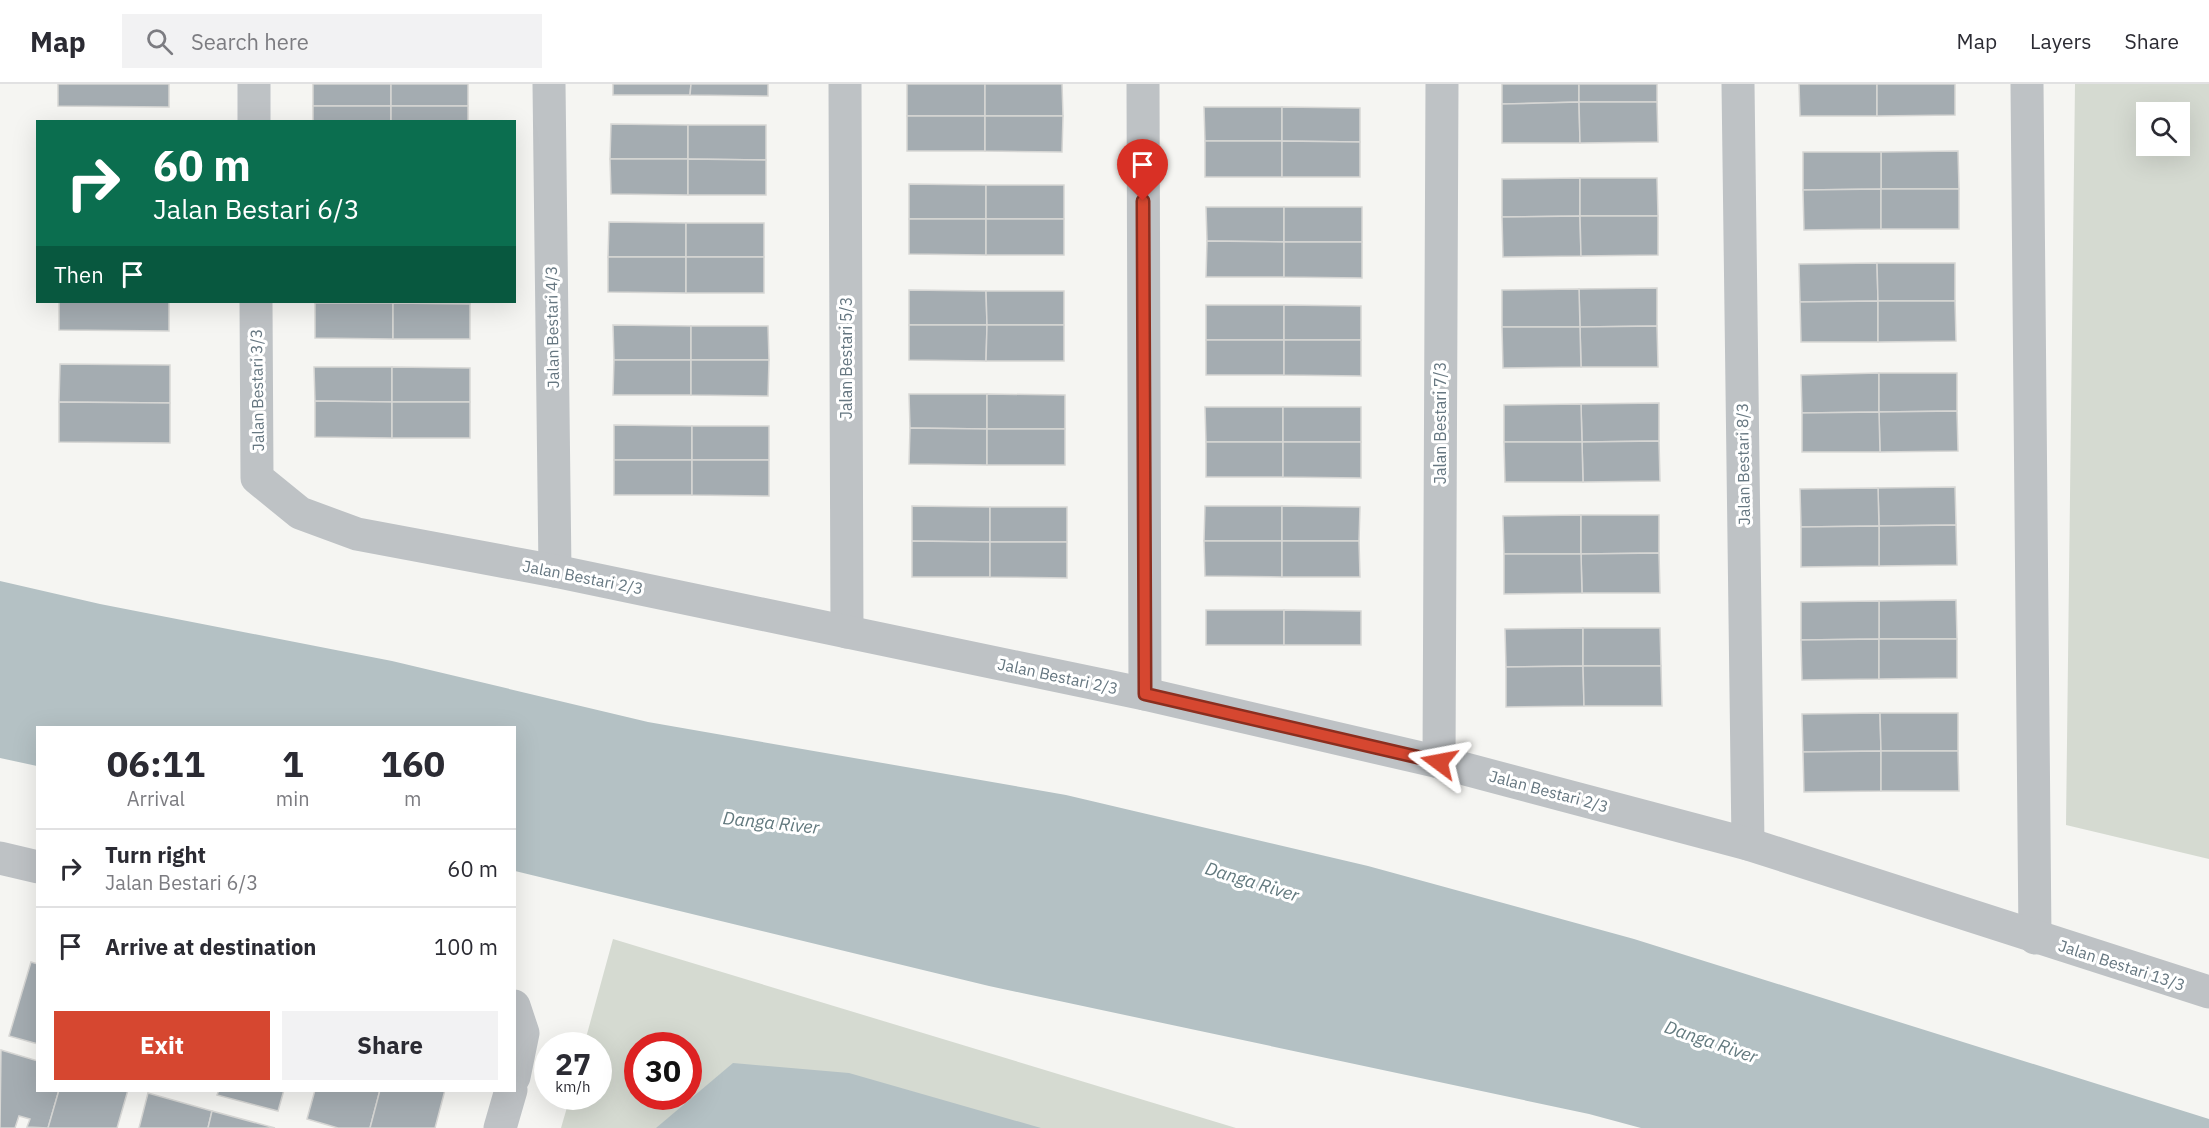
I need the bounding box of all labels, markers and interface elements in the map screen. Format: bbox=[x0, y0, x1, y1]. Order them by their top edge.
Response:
search box bbox=[122, 14, 542, 68]
text: Map bbox=[30, 23, 86, 60]
icon: search bbox=[143, 25, 176, 58]
text: Search here bbox=[191, 27, 309, 56]
text: Map bbox=[1957, 27, 1997, 55]
text: Layers bbox=[2030, 27, 2092, 55]
text: Share bbox=[2125, 27, 2179, 55]
map controls bbox=[2136, 102, 2190, 156]
button: search bbox=[2136, 102, 2190, 156]
text: 60 m bbox=[153, 138, 251, 193]
pin bbox=[1117, 139, 1168, 201]
icon: right bbox=[54, 144, 132, 222]
icon: arrive bbox=[1126, 148, 1159, 181]
text: Jalan Bestari 6/3 bbox=[153, 191, 360, 226]
icon: arrive bbox=[116, 258, 149, 291]
text: Then bbox=[54, 260, 104, 289]
street label: Jalan Bestari 4/3 bbox=[541, 266, 563, 388]
street label: Jalan Bestari 5/3 bbox=[836, 297, 856, 419]
street label: Jalan Bestari 3/3 bbox=[246, 329, 268, 451]
street label: Jalan Bestari 7/3 bbox=[1430, 362, 1450, 484]
street label: Jalan Bestari 8/3 bbox=[1732, 403, 1754, 525]
street label: Jalan Bestari 2/3 bbox=[521, 555, 645, 599]
street label: Jalan Bestari 2/3 bbox=[996, 653, 1120, 699]
position arrow bbox=[1407, 730, 1471, 794]
text: 06:11 bbox=[107, 740, 205, 787]
text: 1 bbox=[282, 740, 304, 787]
text: 160 bbox=[380, 740, 445, 787]
street label: Jalan Bestari 2/3 bbox=[1487, 765, 1611, 817]
text: Arrival bbox=[127, 785, 185, 812]
text: min bbox=[276, 785, 310, 812]
text: m bbox=[404, 785, 422, 812]
water label: Danga River bbox=[722, 806, 821, 839]
text: Turn right bbox=[105, 840, 206, 869]
icon: right bbox=[54, 852, 87, 885]
text: 60 m bbox=[447, 854, 498, 883]
water label: Danga River bbox=[1203, 856, 1302, 907]
text: Jalan Bestari 6/3 bbox=[105, 869, 258, 896]
icon: arrive bbox=[54, 930, 87, 963]
text: Arrive at destination bbox=[105, 932, 316, 961]
text: 100 m bbox=[434, 932, 498, 961]
street label: Jalan Bestari 13/3 bbox=[2056, 935, 2188, 995]
button: Exit bbox=[54, 1011, 270, 1080]
button: Share bbox=[282, 1011, 498, 1080]
water label: Danga River bbox=[1662, 1015, 1761, 1068]
speed limit sign: 30 bbox=[624, 1032, 702, 1110]
text: 27 bbox=[555, 1044, 591, 1083]
text: km/h bbox=[555, 1077, 591, 1096]

